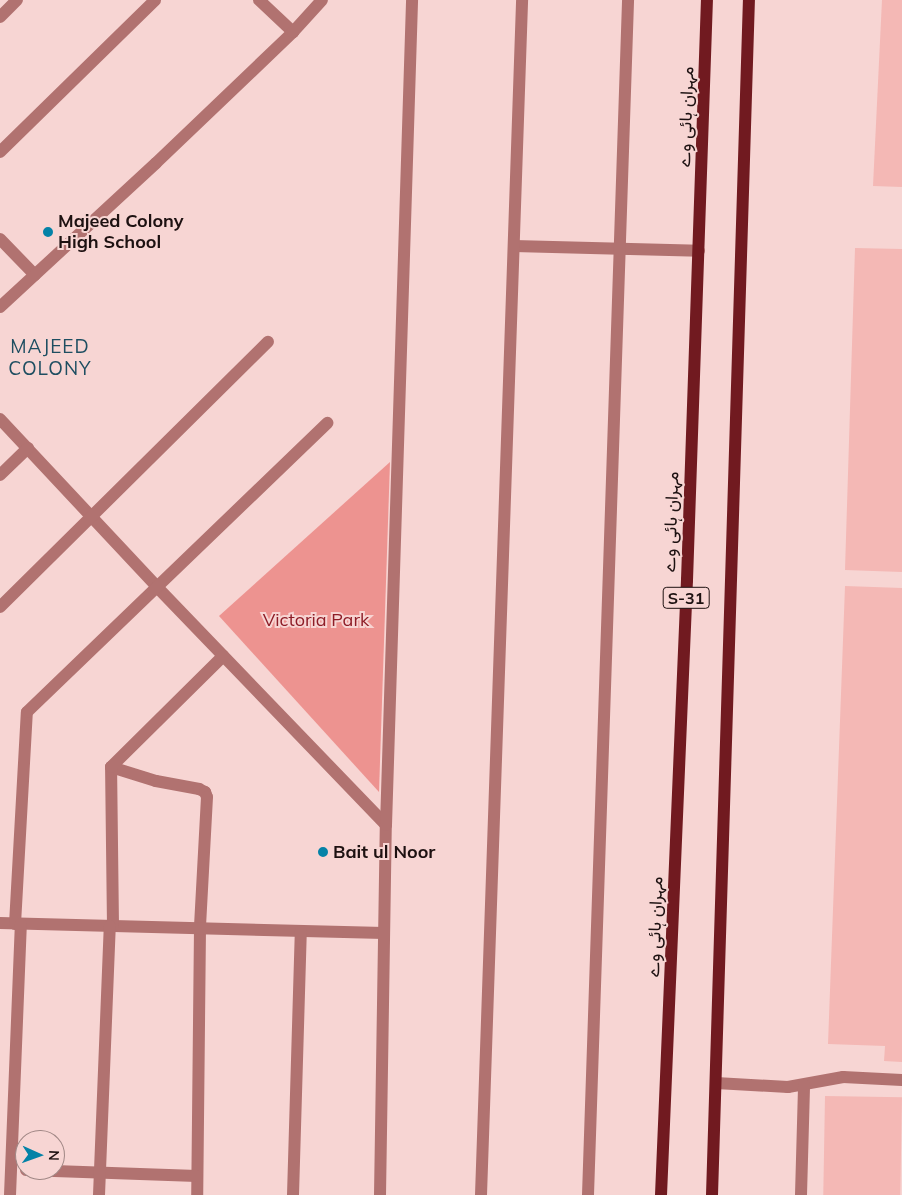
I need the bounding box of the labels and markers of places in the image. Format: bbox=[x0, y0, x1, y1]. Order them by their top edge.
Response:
place label: Majeed Colony High School bbox=[58, 211, 184, 253]
marker: Majeed Colony High School bbox=[42, 226, 54, 238]
place label: Bait ul Noor bbox=[333, 841, 435, 863]
marker: Bait ul Noor bbox=[317, 846, 329, 858]

